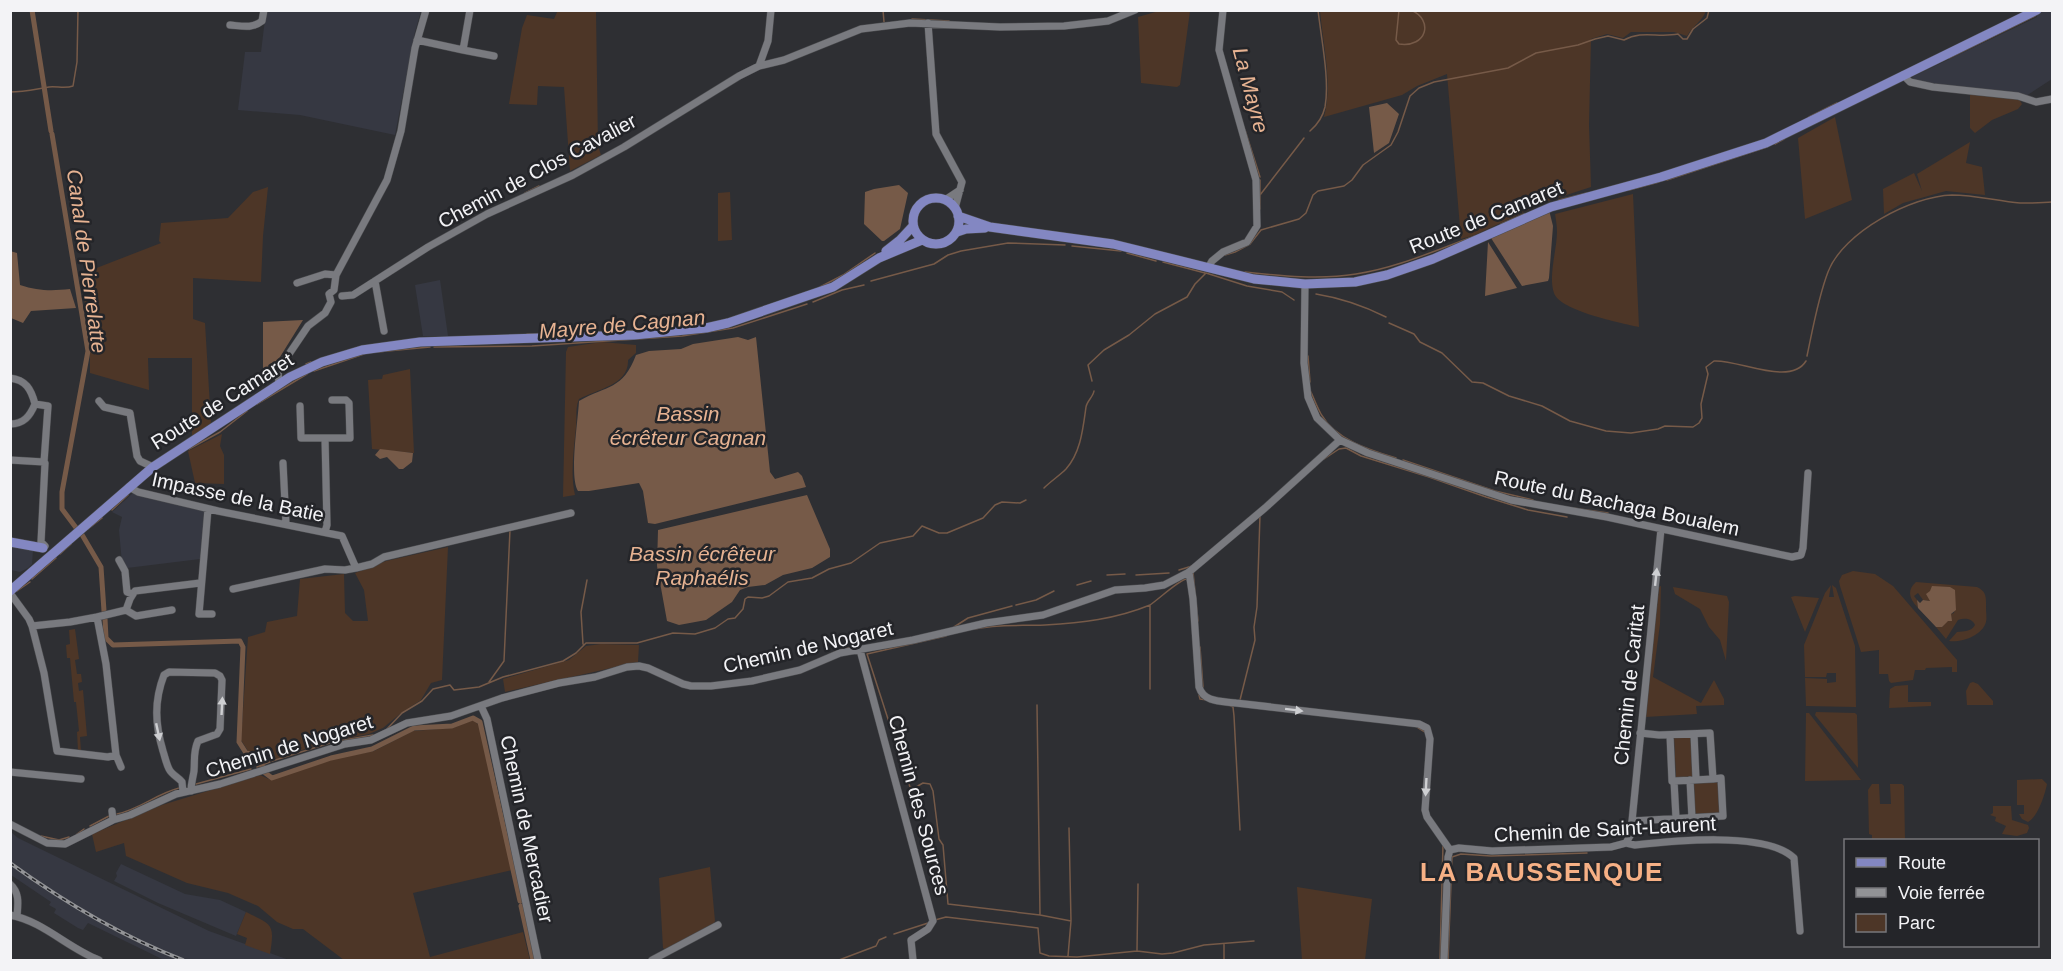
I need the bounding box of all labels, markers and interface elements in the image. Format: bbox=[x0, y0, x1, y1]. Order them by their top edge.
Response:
water label: La Mayre bbox=[1229, 45, 1273, 135]
street label: Chemin de Clos Cavalier bbox=[434, 109, 640, 233]
water label: Canal de Pierrelatte bbox=[63, 167, 111, 355]
street label: Route de Camaret bbox=[1406, 176, 1566, 258]
water label: Mayre de Cagnan bbox=[538, 305, 706, 343]
street label: Route de Camaret bbox=[147, 348, 297, 454]
water label: Bassin écrêteur Cagnan bbox=[610, 402, 766, 449]
street label: Route du Bachaga Boualem bbox=[1492, 466, 1742, 540]
street label: Impasse de la Batie bbox=[150, 468, 326, 526]
water label: Bassin écrêteur Raphaélis bbox=[629, 542, 776, 589]
one-way arrow bbox=[1651, 567, 1661, 586]
street label: Chemin de Caritat bbox=[1610, 603, 1648, 766]
street label: Chemin de Nogaret bbox=[721, 617, 895, 677]
one-way arrow bbox=[217, 696, 226, 715]
one-way arrow bbox=[1285, 705, 1304, 715]
street label: Chemin de Nogaret bbox=[203, 710, 376, 782]
street label: Chemin des Sources bbox=[884, 712, 954, 898]
one-way arrow bbox=[154, 723, 163, 742]
street label: Chemin de Mercadier bbox=[496, 733, 558, 925]
one-way arrow bbox=[1421, 778, 1430, 797]
street label: Chemin de Saint-Laurent bbox=[1493, 812, 1717, 846]
legend bbox=[1844, 839, 2039, 947]
text: Route bbox=[1898, 853, 1946, 873]
district label: LA BAUSSENQUE bbox=[1420, 857, 1664, 887]
text: Voie ferrée bbox=[1898, 883, 1985, 903]
text: Parc bbox=[1898, 913, 1935, 933]

